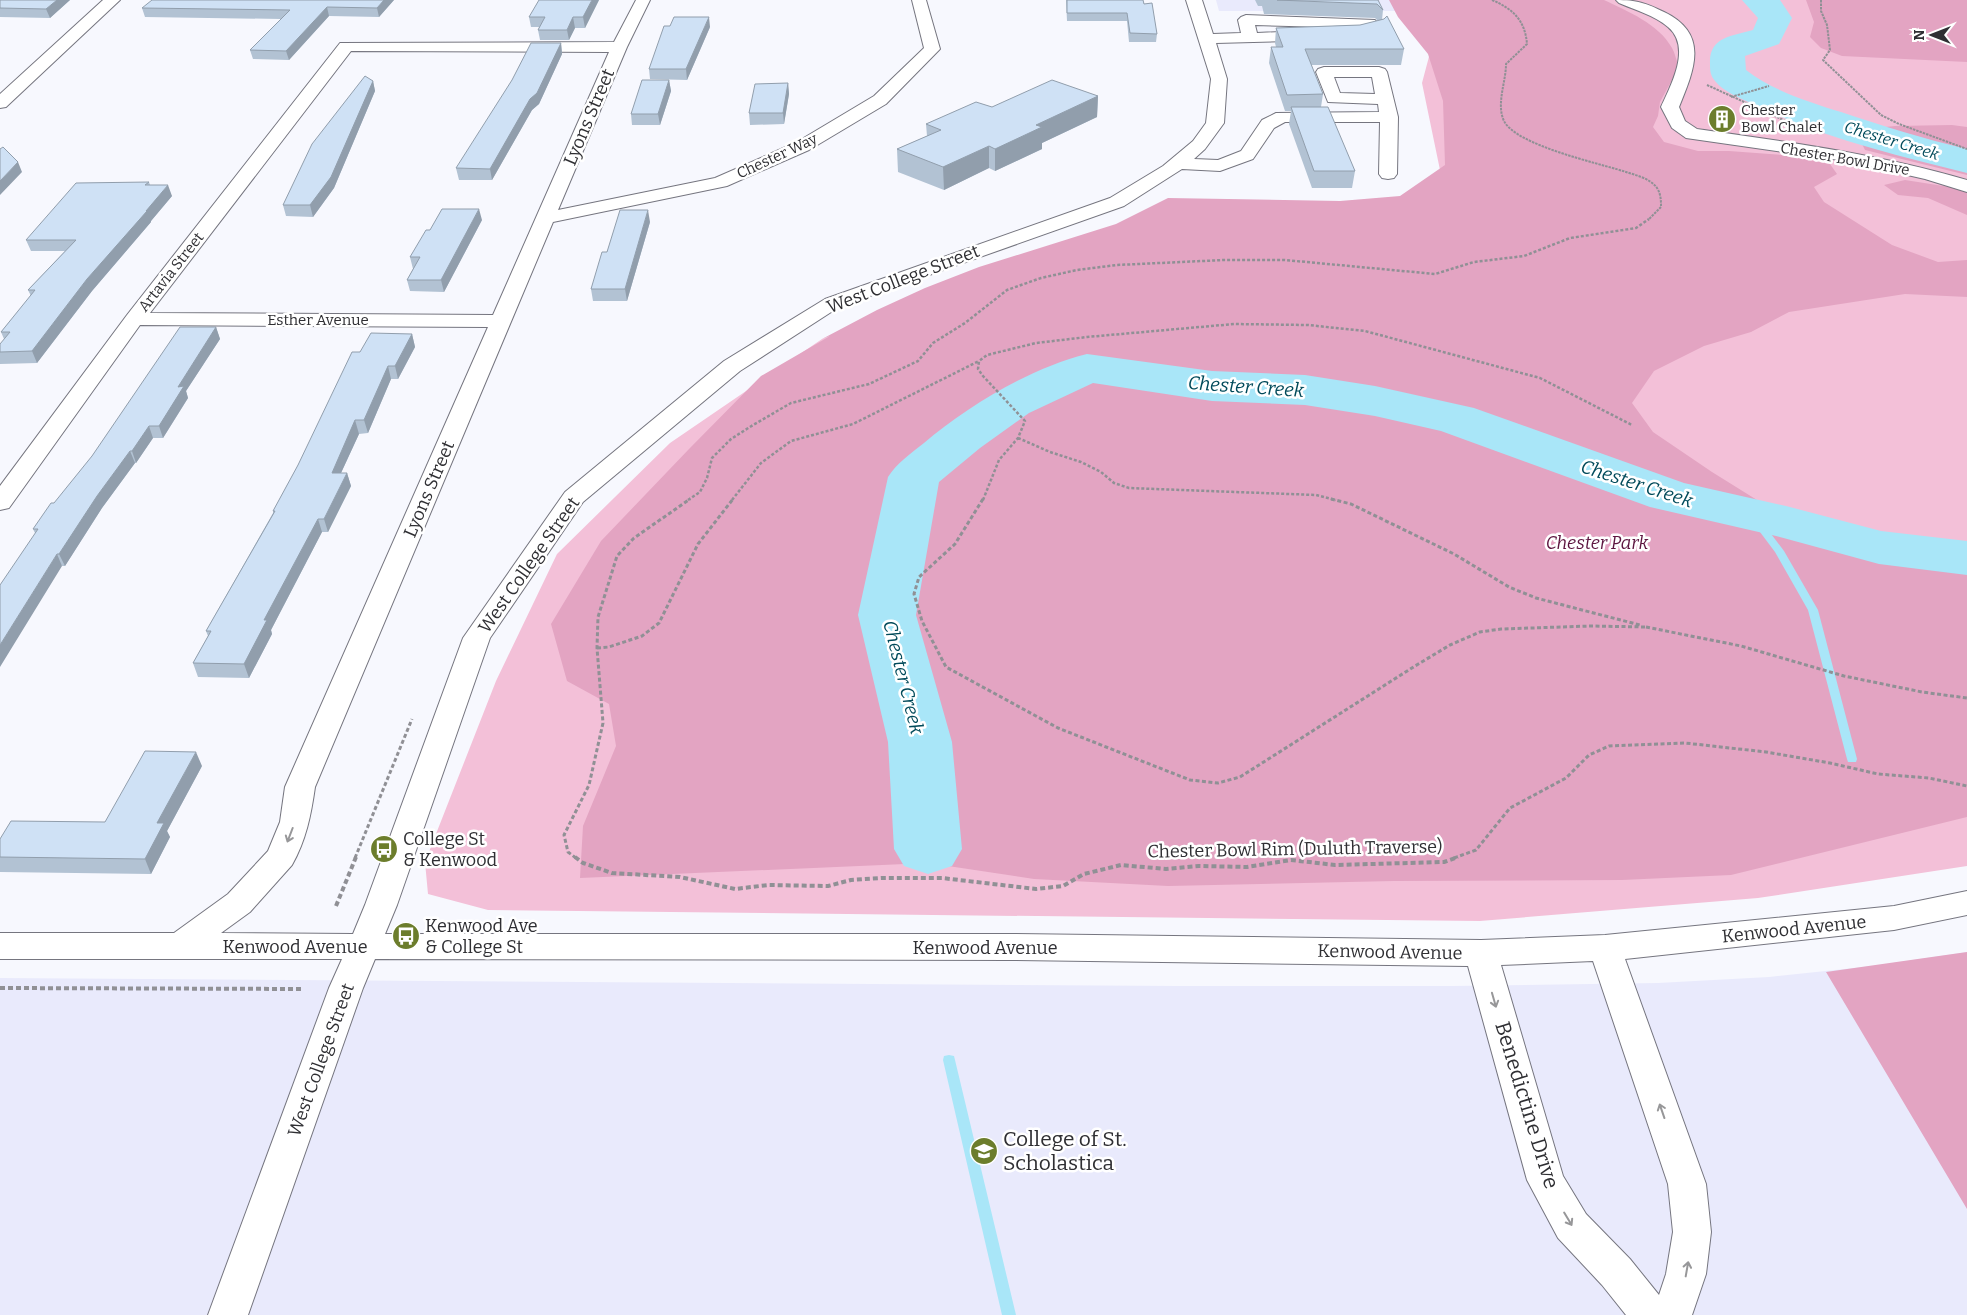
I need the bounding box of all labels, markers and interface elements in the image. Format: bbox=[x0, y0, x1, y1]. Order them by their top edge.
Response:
north arrow bbox=[1907, 10, 1957, 60]
text: N bbox=[1911, 29, 1928, 40]
street label: Lyons Street bbox=[559, 65, 619, 169]
place label: Chester Bowl Chalet bbox=[1741, 101, 1823, 136]
building icon: Chester Bowl Chalet bbox=[1707, 104, 1737, 134]
water label: Chester Creek bbox=[1842, 117, 1942, 164]
street label: Chester Way bbox=[734, 129, 820, 182]
street label: Chester Bowl Drive bbox=[1779, 139, 1911, 179]
street label: Artavia Street bbox=[134, 228, 208, 315]
street label: West College Street bbox=[824, 240, 983, 318]
street label: Esther Avenue bbox=[267, 311, 369, 329]
water label: Chester Creek bbox=[1187, 371, 1306, 402]
street label: Lyons Street bbox=[399, 437, 459, 541]
water label: Chester Creek bbox=[1578, 455, 1696, 513]
street label: West College Street bbox=[474, 492, 585, 637]
park label: Chester Park bbox=[1546, 532, 1648, 554]
water label: Chester Creek bbox=[878, 618, 929, 737]
one-way arrow bbox=[285, 827, 294, 842]
place label: College St & Kenwood bbox=[403, 828, 498, 871]
bus stop icon: College St & Kenwood bbox=[369, 834, 399, 864]
street label: Chester Bowl Rim (Duluth Traverse) bbox=[1147, 835, 1443, 863]
street label: Kenwood Avenue bbox=[1721, 910, 1867, 948]
place label: Kenwood Ave & College St bbox=[425, 915, 538, 958]
bus stop icon: Kenwood Ave & College St bbox=[391, 921, 421, 951]
street label: Kenwood Avenue bbox=[222, 936, 368, 958]
street label: Kenwood Avenue bbox=[912, 937, 1058, 959]
street label: Kenwood Avenue bbox=[1317, 940, 1463, 964]
street label: West College Street bbox=[283, 980, 359, 1140]
one-way arrow bbox=[1490, 991, 1500, 1007]
street label: Benedictine Drive bbox=[1489, 1018, 1565, 1192]
one-way arrow bbox=[1657, 1104, 1666, 1119]
place label: College of St. Scholastica bbox=[1003, 1126, 1127, 1176]
school or university icon: College of St. Scholastica bbox=[969, 1136, 999, 1166]
one-way arrow bbox=[1564, 1212, 1574, 1226]
one-way arrow bbox=[1682, 1261, 1692, 1277]

